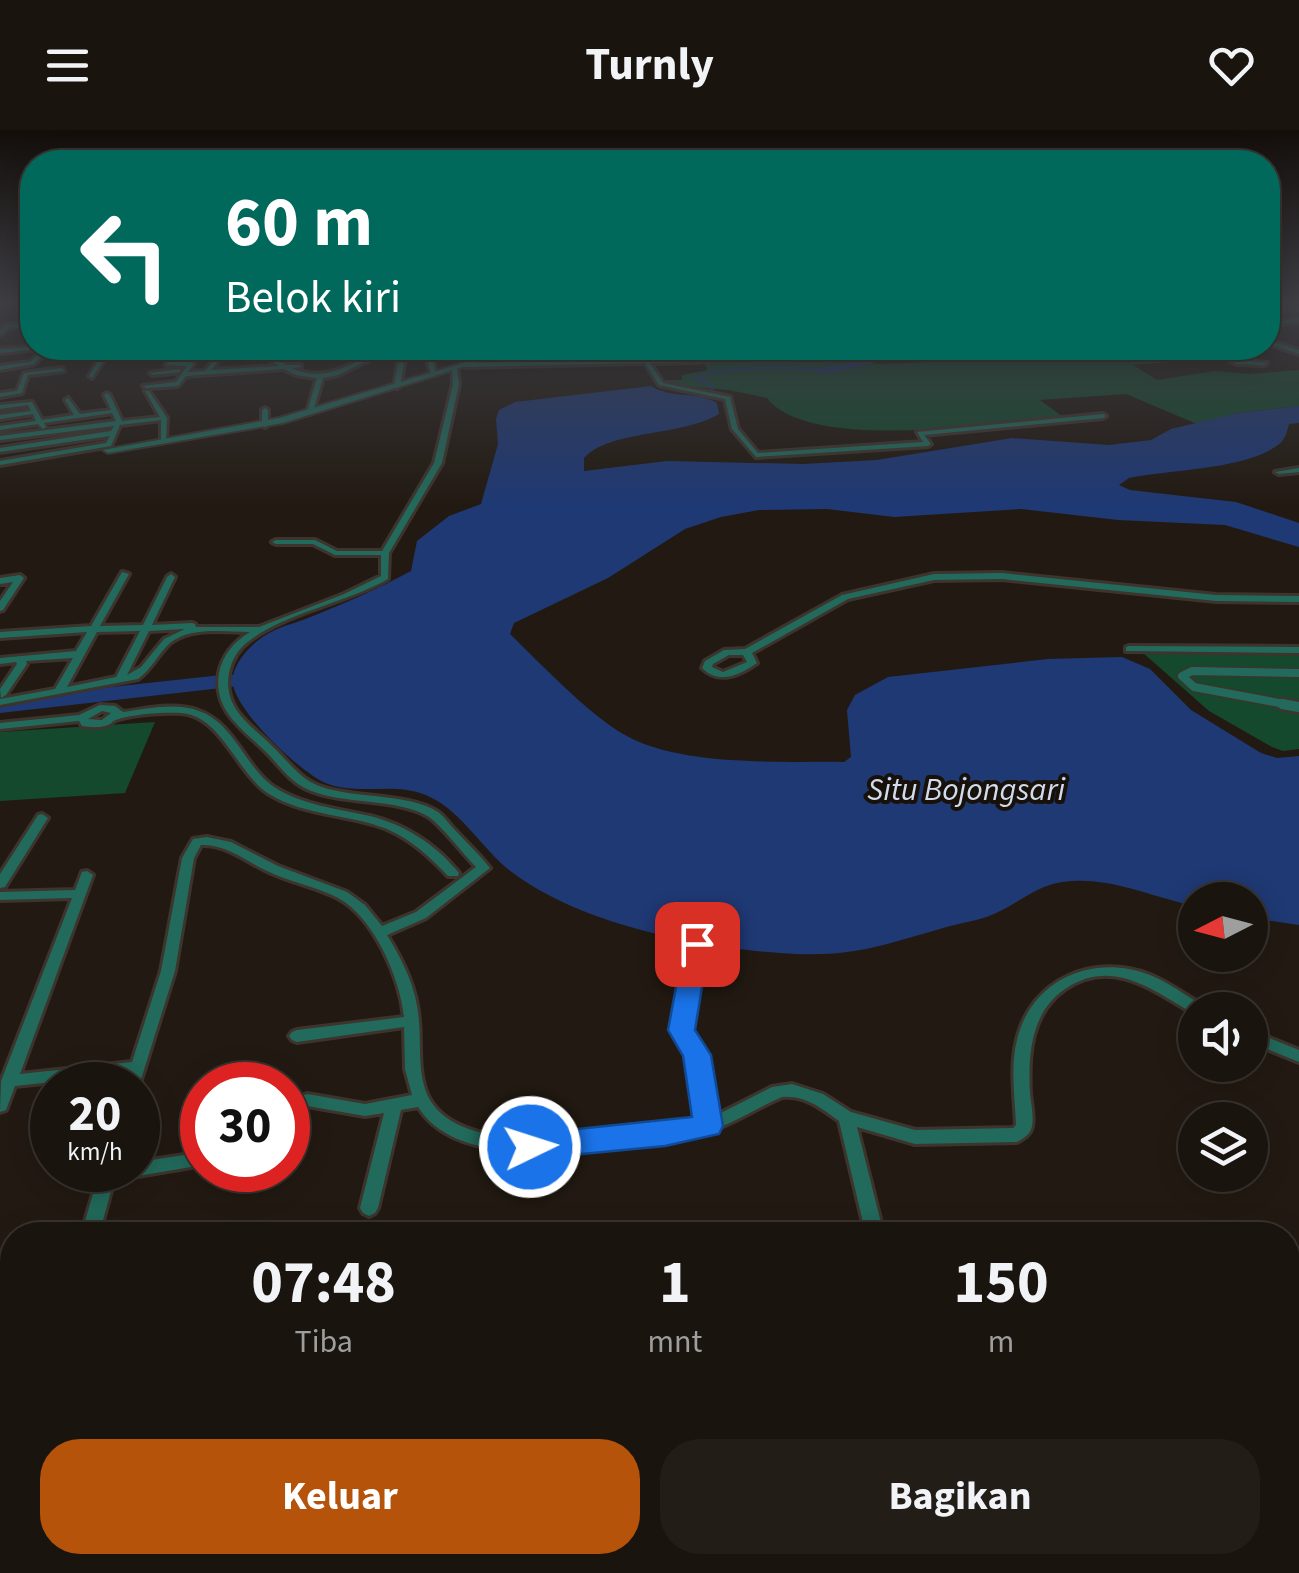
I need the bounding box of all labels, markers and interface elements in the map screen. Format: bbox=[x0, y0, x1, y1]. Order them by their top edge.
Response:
text: Turnly bbox=[585, 33, 714, 97]
icon: menu bbox=[40, 38, 95, 93]
icon: heart bbox=[1204, 38, 1259, 93]
text: 60 m bbox=[225, 173, 373, 273]
icon: left bbox=[60, 190, 190, 320]
text: Belok kiri bbox=[225, 266, 401, 330]
water label: Situ Bojongsari bbox=[867, 767, 1065, 813]
north arrow bbox=[1178, 882, 1268, 972]
map controls bbox=[1178, 882, 1268, 1192]
pin bbox=[655, 902, 740, 987]
icon: arrive bbox=[670, 917, 725, 972]
button: sound bbox=[1178, 992, 1268, 1082]
speed limit sign: 30 bbox=[180, 1062, 310, 1192]
text: 20 bbox=[69, 1079, 121, 1150]
position arrow bbox=[478, 1095, 582, 1199]
button: layers bbox=[1178, 1102, 1268, 1192]
text: km/h bbox=[67, 1134, 123, 1170]
text: 07:48 bbox=[251, 1241, 396, 1326]
text: 1 bbox=[659, 1241, 691, 1326]
text: 150 bbox=[954, 1241, 1049, 1326]
text: Tiba bbox=[294, 1319, 353, 1365]
text: mnt bbox=[647, 1319, 702, 1365]
text: m bbox=[988, 1319, 1014, 1365]
button: Keluar bbox=[40, 1439, 640, 1554]
button: Bagikan bbox=[660, 1439, 1260, 1554]

